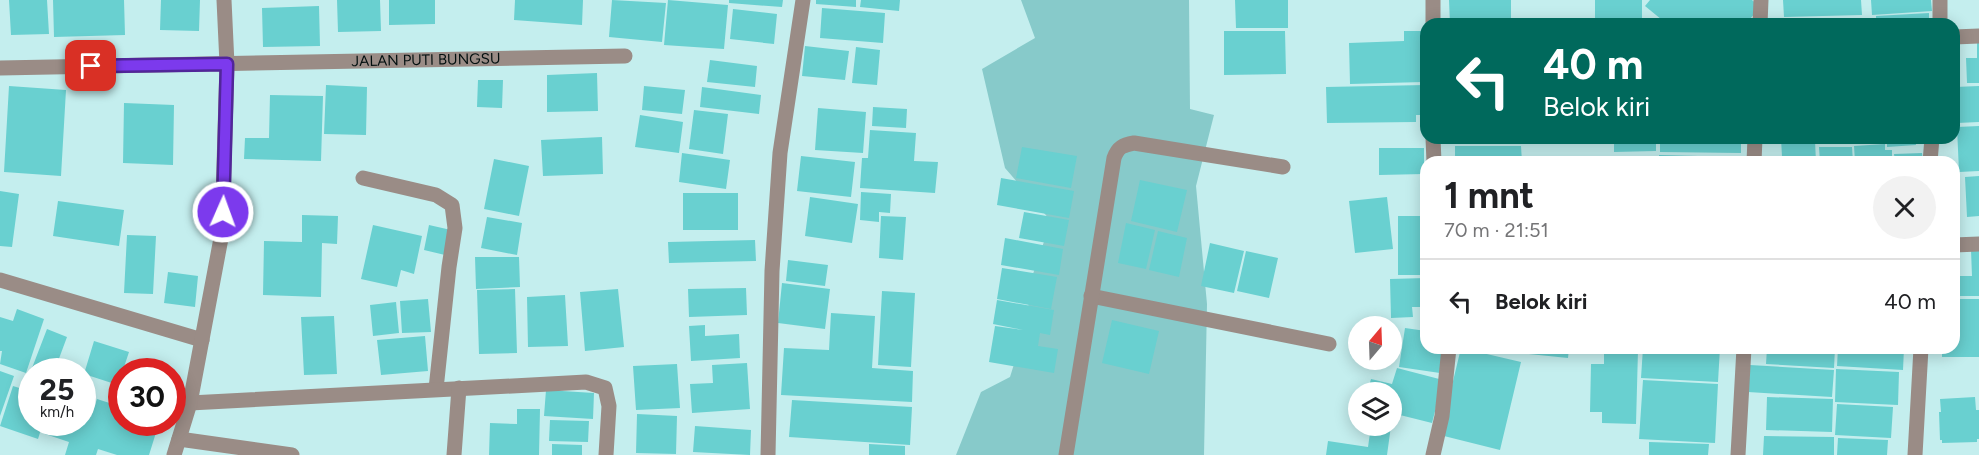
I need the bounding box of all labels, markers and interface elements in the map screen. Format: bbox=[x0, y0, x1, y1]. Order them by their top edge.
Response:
text: 40 m bbox=[1543, 39, 1643, 90]
pin bbox=[65, 40, 116, 91]
icon: left bbox=[1444, 42, 1522, 120]
icon: arrive bbox=[74, 49, 107, 82]
street label: JALAN PUTI BUNGSU bbox=[351, 49, 501, 70]
text: Belok kiri bbox=[1543, 90, 1650, 123]
text: 1 mnt bbox=[1444, 174, 1534, 217]
button: close bbox=[1873, 176, 1936, 239]
position arrow bbox=[191, 180, 255, 244]
text: 70 m · 21:51 bbox=[1444, 218, 1549, 242]
icon: left bbox=[1444, 285, 1477, 318]
text: Belok kiri bbox=[1495, 288, 1588, 315]
text: 40 m bbox=[1884, 288, 1936, 315]
north arrow bbox=[1348, 316, 1402, 370]
map controls bbox=[1348, 316, 1402, 436]
speed limit sign: 30 bbox=[108, 358, 186, 436]
text: 25 bbox=[40, 371, 74, 408]
button: layers bbox=[1348, 382, 1402, 436]
text: km/h bbox=[40, 403, 74, 421]

